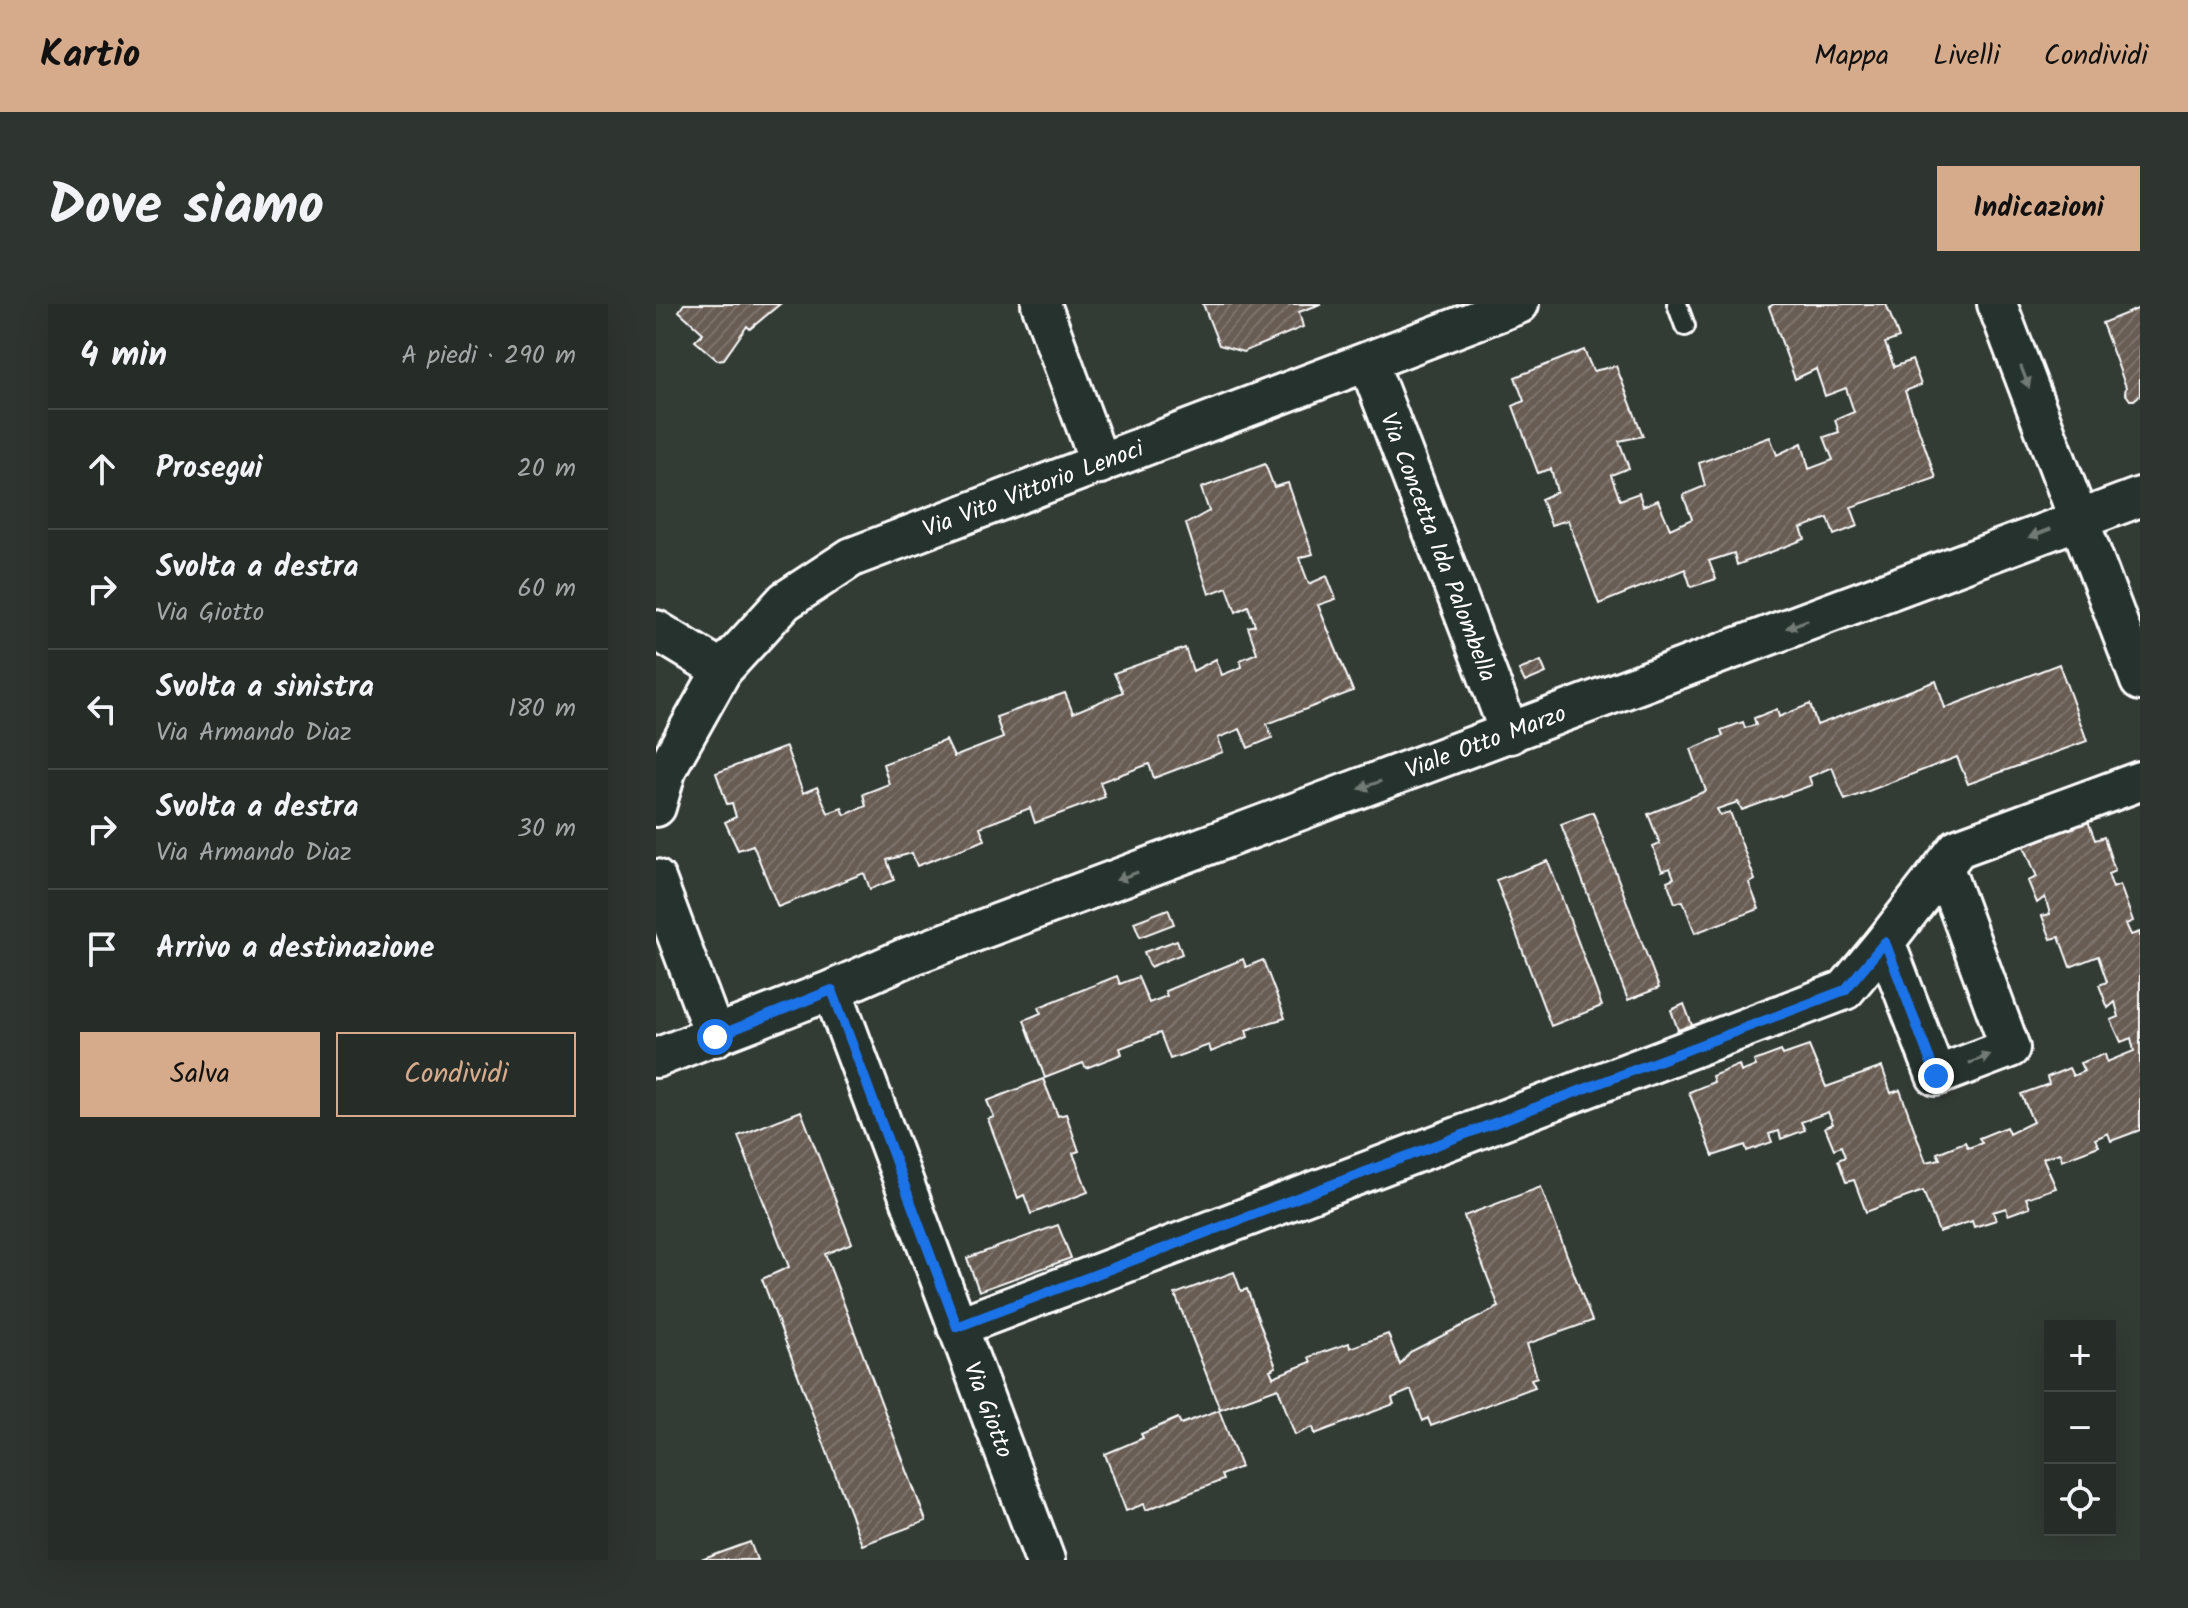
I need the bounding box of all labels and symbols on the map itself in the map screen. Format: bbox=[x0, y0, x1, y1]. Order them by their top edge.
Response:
one-way arrow bbox=[2019, 365, 2032, 389]
street label: Via Concetta Ida Palombella bbox=[1368, 407, 1506, 688]
street label: Via Vito Vittorio Lenoci bbox=[917, 430, 1151, 549]
one-way arrow bbox=[2028, 527, 2052, 540]
one-way arrow bbox=[1785, 618, 1809, 631]
street label: Viale Otto Marzo bbox=[1400, 695, 1572, 791]
one-way arrow bbox=[1358, 779, 1382, 792]
one-way arrow bbox=[1115, 870, 1139, 883]
route start bbox=[697, 1019, 733, 1055]
one-way arrow bbox=[1968, 1052, 1992, 1065]
route end bbox=[1918, 1058, 1954, 1094]
street label: Via Giotto bbox=[952, 1356, 1023, 1464]

